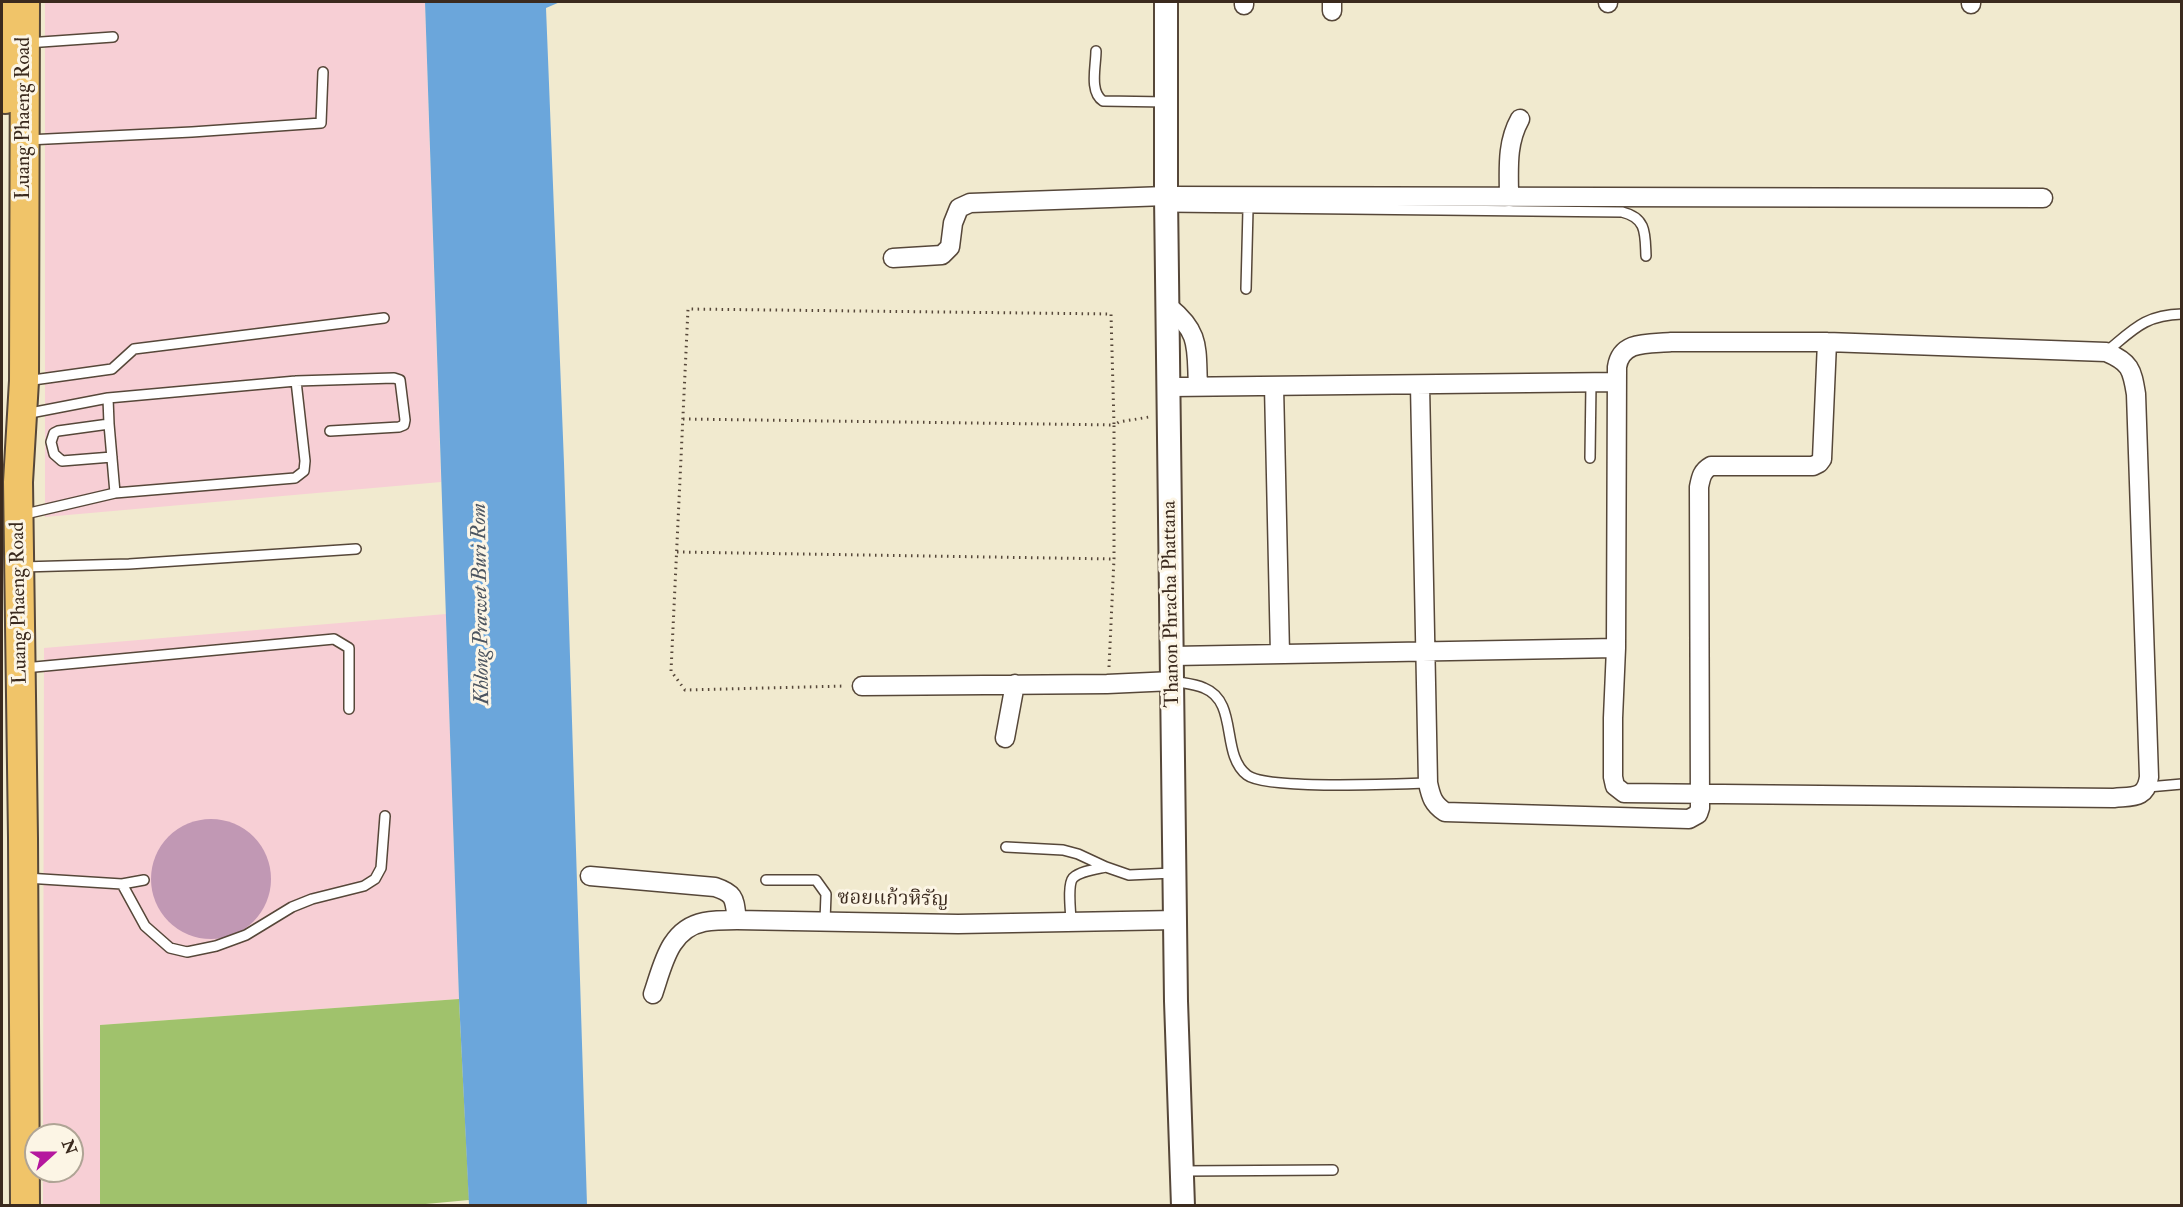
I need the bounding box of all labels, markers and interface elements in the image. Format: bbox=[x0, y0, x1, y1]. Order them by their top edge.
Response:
street label: Luang Phaeng Road bbox=[13, 37, 37, 199]
street label: Thanon Phracha Phattana bbox=[1158, 500, 1186, 708]
water label: Khlong Prawet Buri Rom bbox=[468, 503, 496, 705]
street label: Luang Phaeng Road bbox=[7, 522, 33, 684]
street label: ซอยแก้วหิรัญ bbox=[837, 887, 949, 913]
north arrow bbox=[24, 1123, 84, 1183]
text: N bbox=[57, 1137, 81, 1158]

